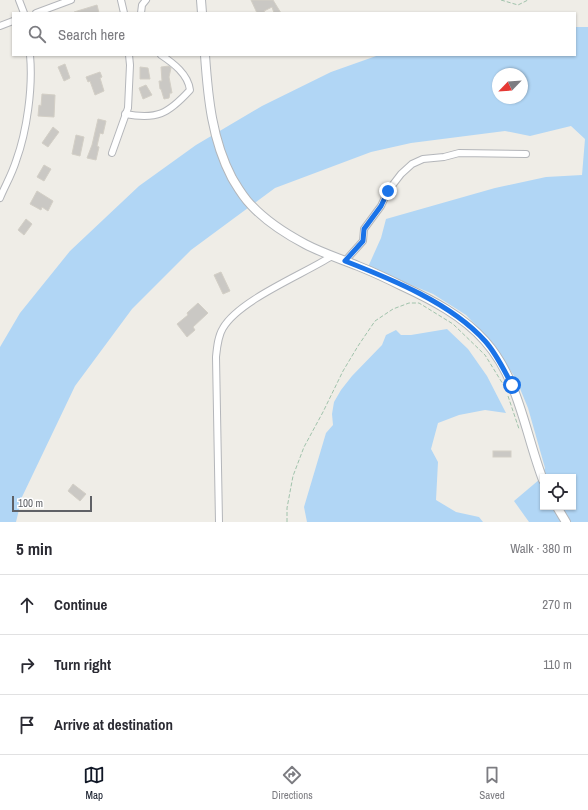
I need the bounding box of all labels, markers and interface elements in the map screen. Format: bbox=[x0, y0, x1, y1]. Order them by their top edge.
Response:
search box bbox=[12, 12, 576, 56]
icon: search bbox=[26, 23, 48, 45]
text: Search here bbox=[58, 24, 125, 45]
north arrow bbox=[492, 68, 528, 104]
route end bbox=[379, 182, 397, 200]
route start bbox=[503, 376, 521, 394]
map controls bbox=[540, 474, 576, 510]
button: locate bbox=[540, 474, 576, 510]
scale bar bbox=[12, 494, 92, 513]
text: 100 m bbox=[18, 496, 43, 510]
text: 5 min bbox=[16, 537, 52, 560]
text: Walk · 380 m bbox=[510, 540, 572, 557]
icon: ahead bbox=[16, 594, 38, 616]
text: Continue bbox=[54, 594, 107, 615]
text: 270 m bbox=[542, 596, 572, 613]
icon: right bbox=[16, 654, 38, 676]
text: Turn right bbox=[54, 654, 111, 675]
text: 110 m bbox=[543, 656, 572, 673]
icon: arrive bbox=[16, 714, 38, 736]
text: Arrive at destination bbox=[54, 714, 173, 735]
tab: Map bbox=[83, 764, 105, 802]
tab: Directions bbox=[272, 764, 313, 802]
tab: Saved bbox=[479, 764, 505, 802]

